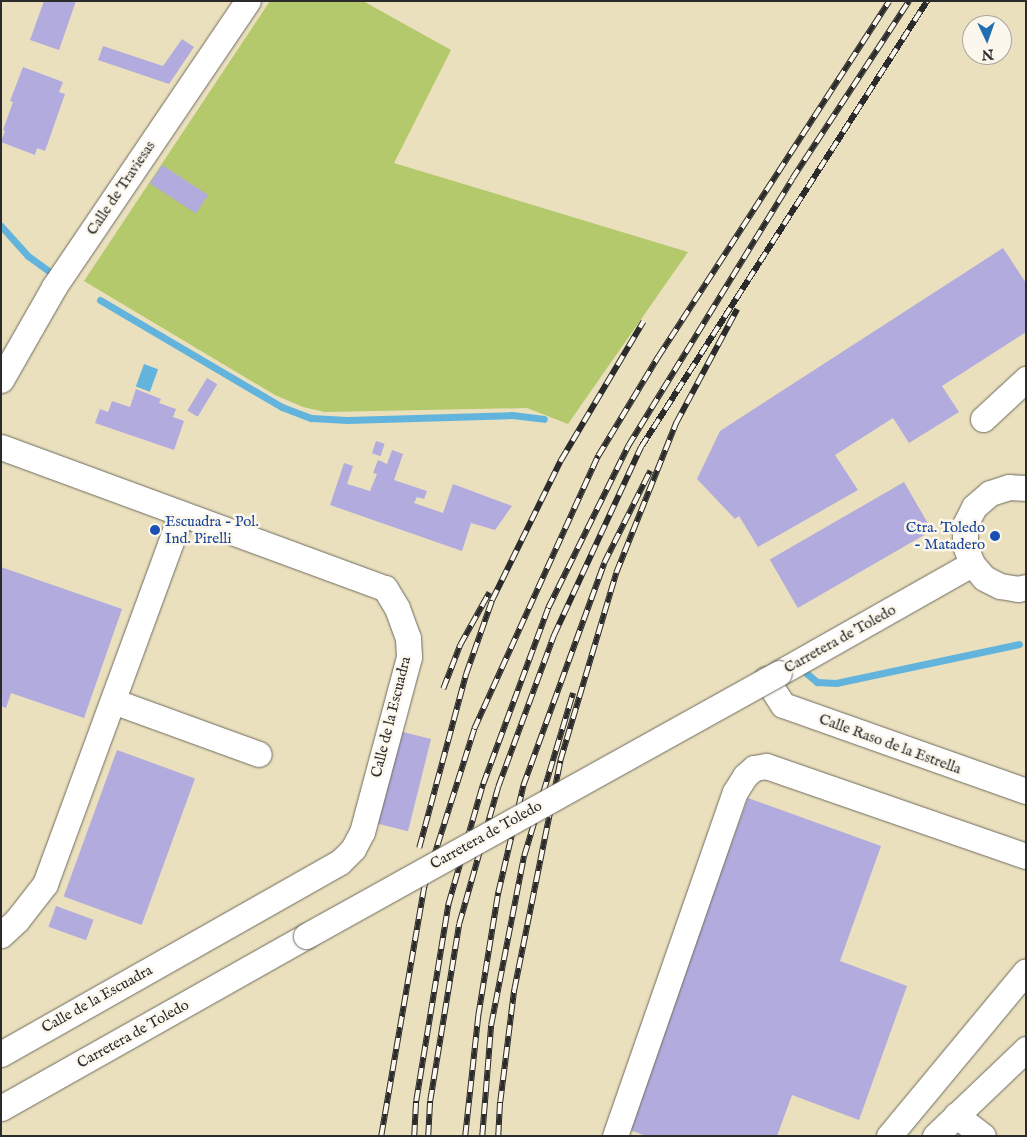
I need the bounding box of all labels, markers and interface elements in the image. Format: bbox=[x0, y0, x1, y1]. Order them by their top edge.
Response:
north arrow bbox=[962, 15, 1012, 65]
text: N bbox=[981, 45, 994, 63]
street label: Calle de Traviesas bbox=[83, 137, 159, 239]
place label: Escuadra - Pol. Ind. Pirelli bbox=[165, 512, 259, 547]
place label: Ctra. Toledo - Matadero bbox=[906, 518, 985, 553]
marker: Escuadra - Pol. Ind. Pirelli bbox=[149, 524, 161, 536]
marker: Ctra. Toledo - Matadero bbox=[989, 530, 1001, 542]
street label: Carretera de Toledo bbox=[781, 601, 899, 677]
street label: Calle de la Escuadra bbox=[367, 655, 415, 779]
street label: Calle Raso de la Estrella bbox=[816, 710, 964, 778]
street label: Carretera de Toledo bbox=[427, 797, 545, 873]
street label: Calle de la Escuadra bbox=[38, 961, 156, 1037]
street label: Carretera de Toledo bbox=[74, 996, 192, 1072]

